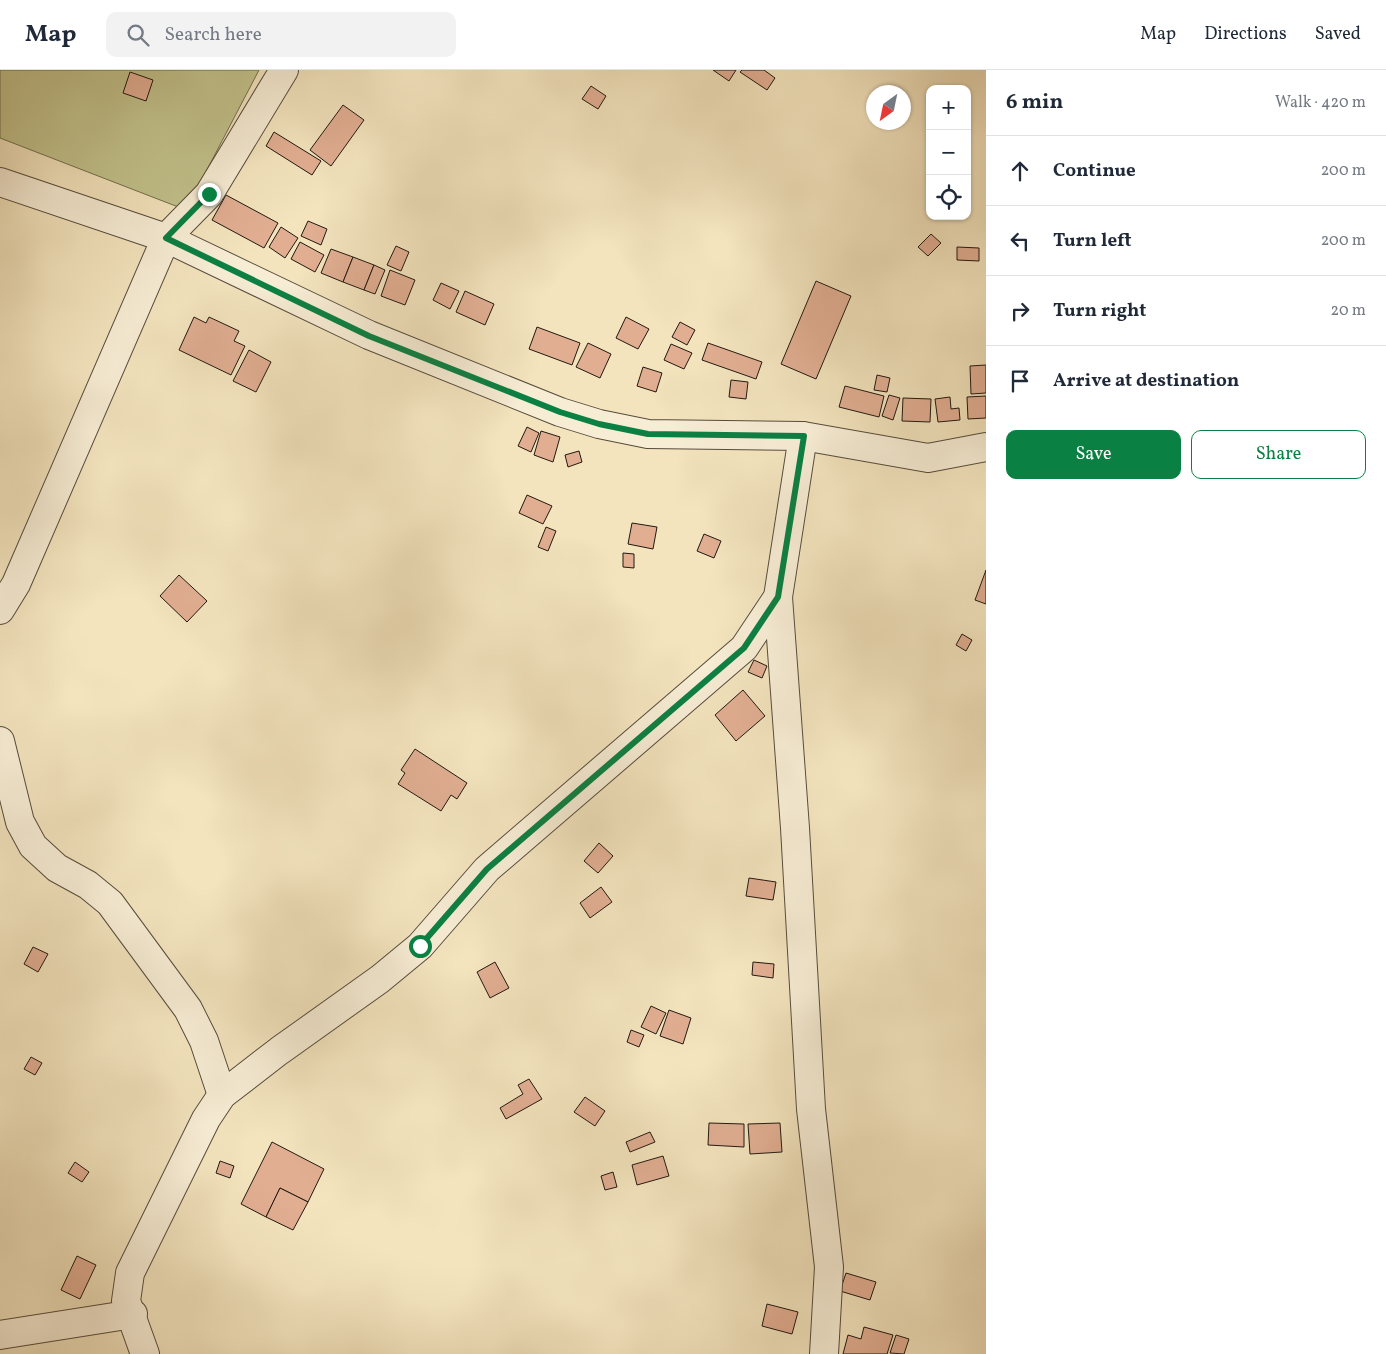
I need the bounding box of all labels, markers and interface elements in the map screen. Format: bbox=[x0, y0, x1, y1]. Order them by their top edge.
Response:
search box bbox=[106, 12, 456, 57]
text: Map bbox=[25, 18, 76, 52]
icon: search bbox=[124, 21, 152, 49]
text: Search here bbox=[164, 22, 262, 48]
text: Map bbox=[1140, 22, 1176, 47]
text: Directions bbox=[1204, 22, 1287, 47]
text: Saved bbox=[1315, 22, 1361, 47]
north arrow bbox=[866, 85, 911, 130]
map controls bbox=[926, 85, 971, 220]
button: + bbox=[926, 85, 971, 130]
text: 6 min bbox=[1006, 88, 1063, 117]
text: Walk · 420 m bbox=[1275, 92, 1366, 114]
button: − bbox=[926, 130, 971, 175]
icon: ahead bbox=[1006, 157, 1034, 185]
text: Continue bbox=[1053, 158, 1136, 184]
text: 200 m bbox=[1321, 160, 1366, 182]
button: locate bbox=[926, 175, 971, 220]
route end bbox=[198, 183, 221, 206]
icon: left bbox=[1006, 227, 1034, 255]
text: Turn left bbox=[1053, 228, 1132, 254]
text: 200 m bbox=[1321, 230, 1366, 252]
icon: right bbox=[1006, 297, 1034, 325]
text: Turn right bbox=[1053, 298, 1146, 324]
text: 20 m bbox=[1331, 300, 1366, 322]
icon: arrive bbox=[1006, 367, 1034, 395]
text: Arrive at destination bbox=[1053, 368, 1239, 394]
button: Save bbox=[1006, 430, 1181, 479]
button: Share bbox=[1191, 430, 1366, 479]
route start bbox=[409, 935, 432, 958]

